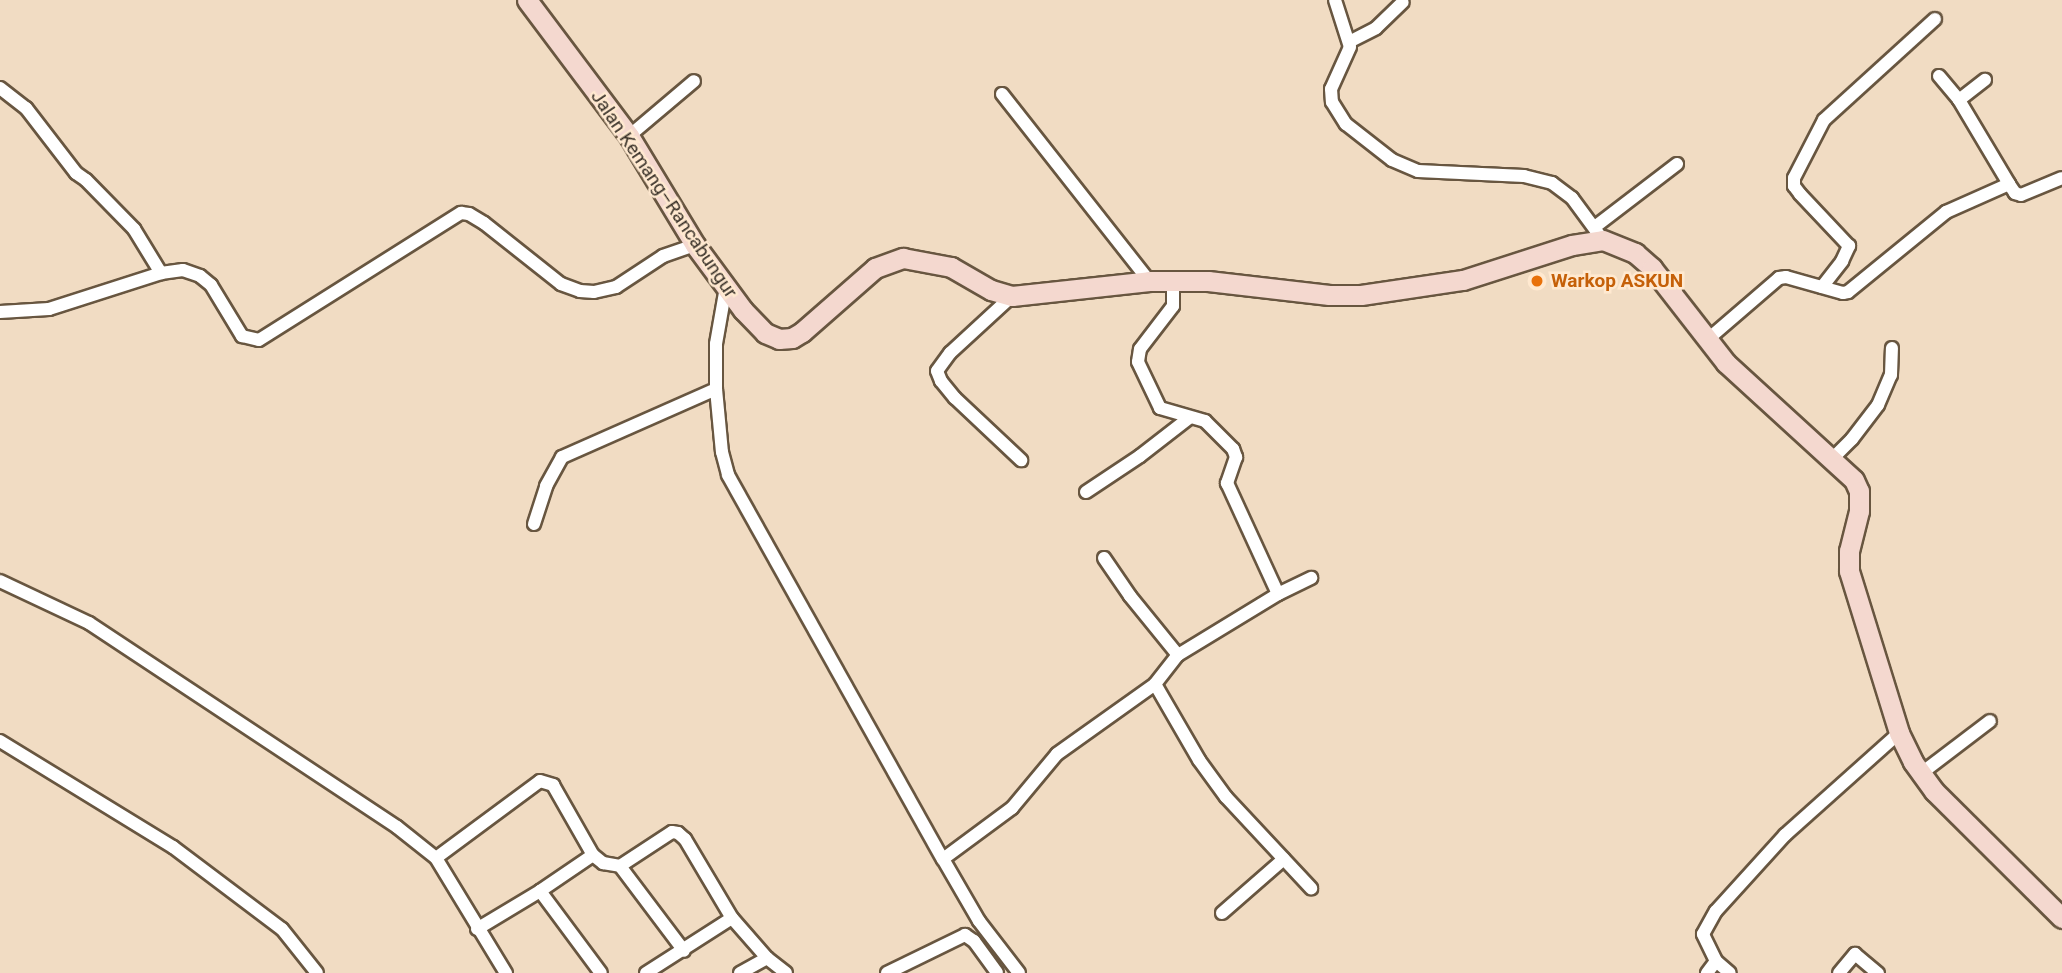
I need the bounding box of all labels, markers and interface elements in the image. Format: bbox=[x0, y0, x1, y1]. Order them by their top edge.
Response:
street label: Jalan Kemang–Rancabungur bbox=[586, 86, 742, 302]
place label: Warkop ASKUN bbox=[1551, 270, 1683, 292]
marker: Warkop ASKUN bbox=[1529, 273, 1545, 289]

